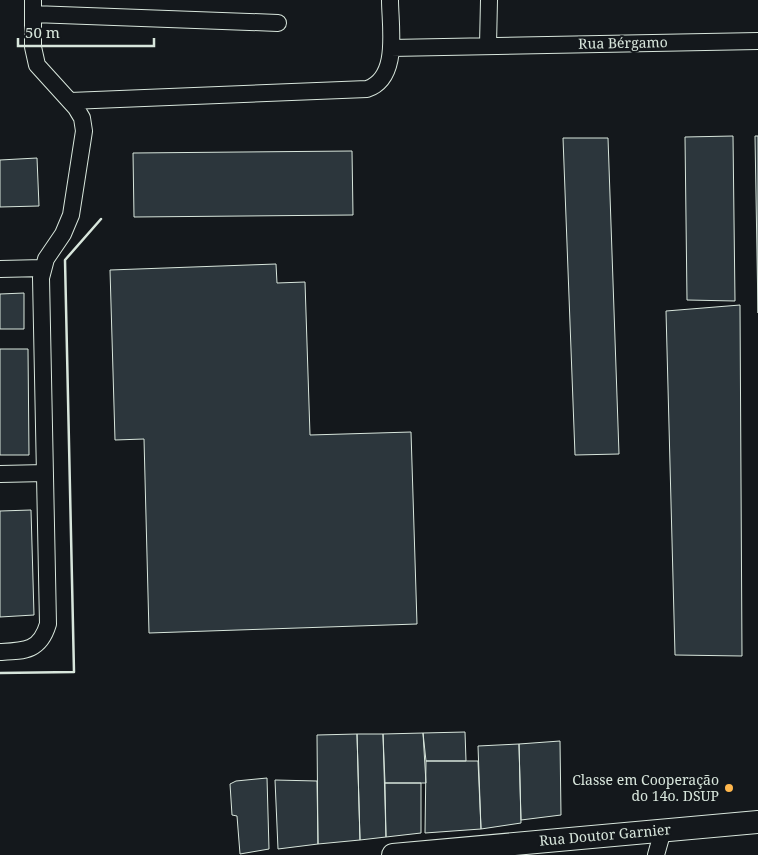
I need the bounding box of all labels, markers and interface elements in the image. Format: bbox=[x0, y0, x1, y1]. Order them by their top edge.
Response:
scale bar bbox=[18, 15, 154, 47]
text: 50 m bbox=[25, 22, 60, 42]
street label: Rua Bérgamo bbox=[578, 32, 668, 53]
place label: Classe em Cooperação do 14o. DSUP bbox=[572, 770, 719, 805]
marker: Classe em Cooperação do 14o. DSUP bbox=[723, 782, 735, 794]
street label: Rua Doutor Garnier bbox=[538, 819, 672, 850]

